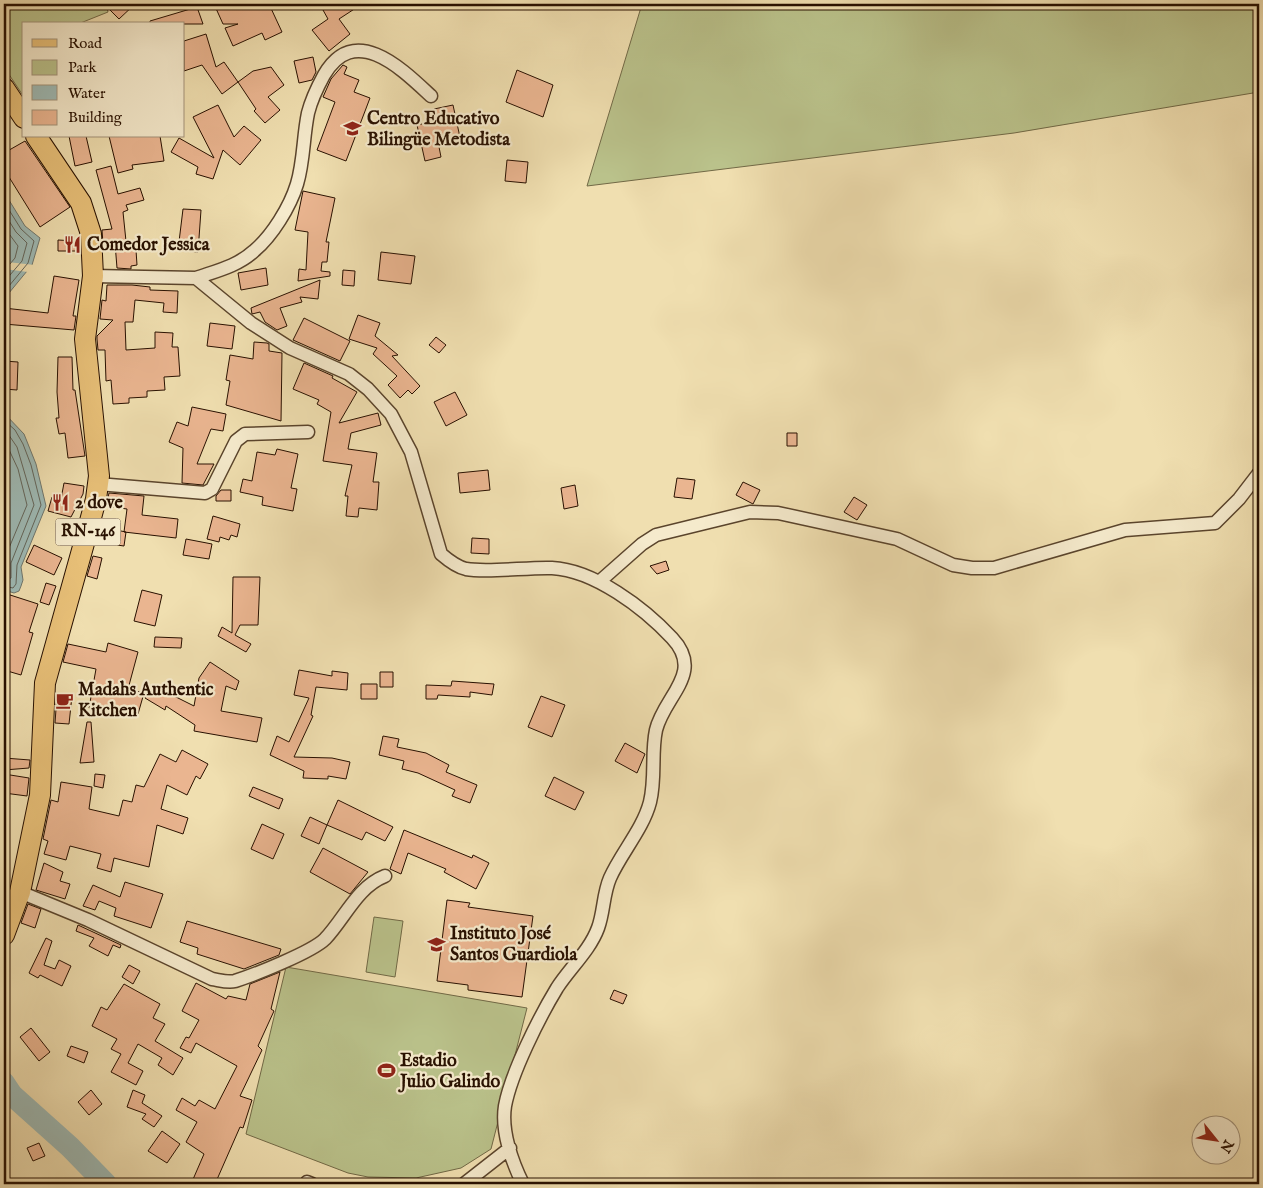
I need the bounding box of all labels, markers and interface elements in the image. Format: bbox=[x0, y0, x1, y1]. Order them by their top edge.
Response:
legend bbox=[22, 22, 185, 138]
text: Road bbox=[68, 34, 103, 53]
text: Park bbox=[68, 58, 98, 77]
text: Water bbox=[68, 84, 106, 103]
text: Building bbox=[68, 108, 123, 127]
place label: Centro Educativo Bilingüe Metodista bbox=[367, 108, 511, 152]
school or university icon: Centro Educativo Bilingüe Metodista bbox=[343, 119, 363, 139]
place label: Comedor Jessica bbox=[87, 234, 211, 257]
restaurant icon: Comedor Jessica bbox=[63, 235, 83, 255]
place label: 2 dove bbox=[75, 492, 123, 515]
restaurant icon: 2 dove bbox=[51, 493, 71, 513]
road number: RN-146 bbox=[56, 518, 120, 546]
place label: Madahs Authentic Kitchen bbox=[78, 679, 214, 723]
cafe icon: Madahs Authentic Kitchen bbox=[54, 690, 74, 710]
place label: Instituto José Santos Guardiola bbox=[450, 923, 579, 967]
school or university icon: Instituto José Santos Guardiola bbox=[426, 934, 446, 954]
place label: Estadio Julio Galindo bbox=[398, 1050, 501, 1094]
sports icon: Estadio Julio Galindo bbox=[376, 1061, 396, 1081]
north arrow bbox=[1190, 1116, 1240, 1166]
text: N bbox=[1216, 1135, 1238, 1156]

